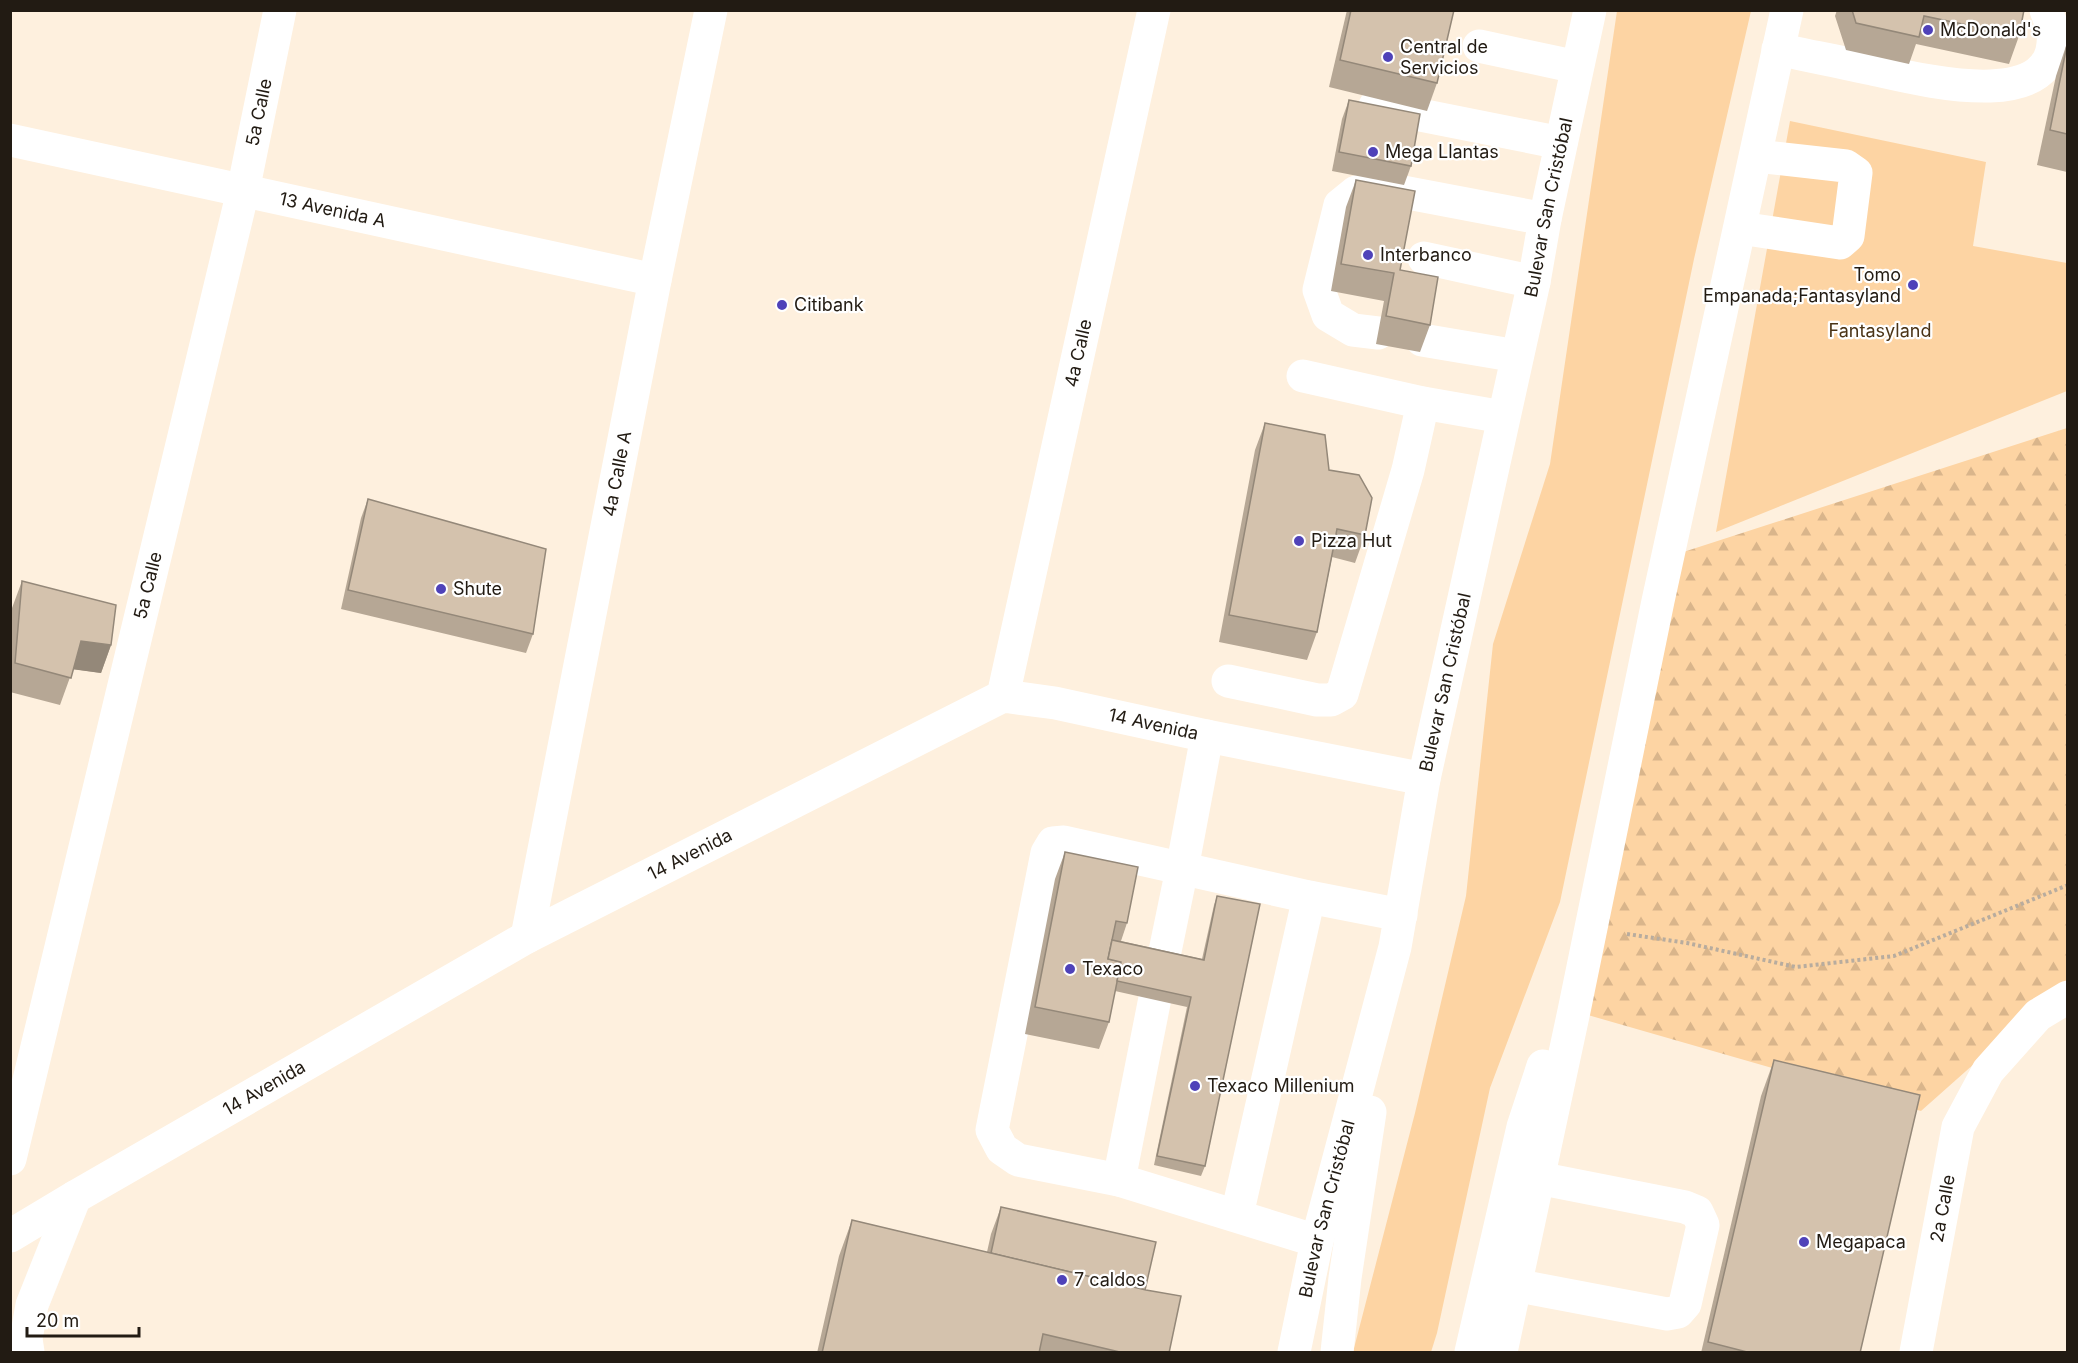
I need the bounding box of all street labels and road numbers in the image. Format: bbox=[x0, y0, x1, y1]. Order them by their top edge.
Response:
street label: 5a Calle bbox=[241, 76, 276, 148]
street label: Bulevar San Cristóbal bbox=[1520, 116, 1577, 299]
street label: 13 Avenida A bbox=[277, 188, 388, 231]
street label: 4a Calle bbox=[1060, 317, 1096, 389]
street label: 4a Calle A bbox=[598, 429, 635, 518]
street label: 5a Calle bbox=[129, 549, 166, 621]
street label: Bulevar San Cristóbal bbox=[1415, 591, 1475, 774]
street label: 14 Avenida bbox=[1107, 704, 1201, 744]
street label: 14 Avenida bbox=[644, 824, 735, 884]
street label: 14 Avenida bbox=[219, 1056, 309, 1120]
street label: Bulevar San Cristóbal bbox=[1295, 1117, 1359, 1299]
street label: 2a Calle bbox=[1926, 1173, 1959, 1244]

